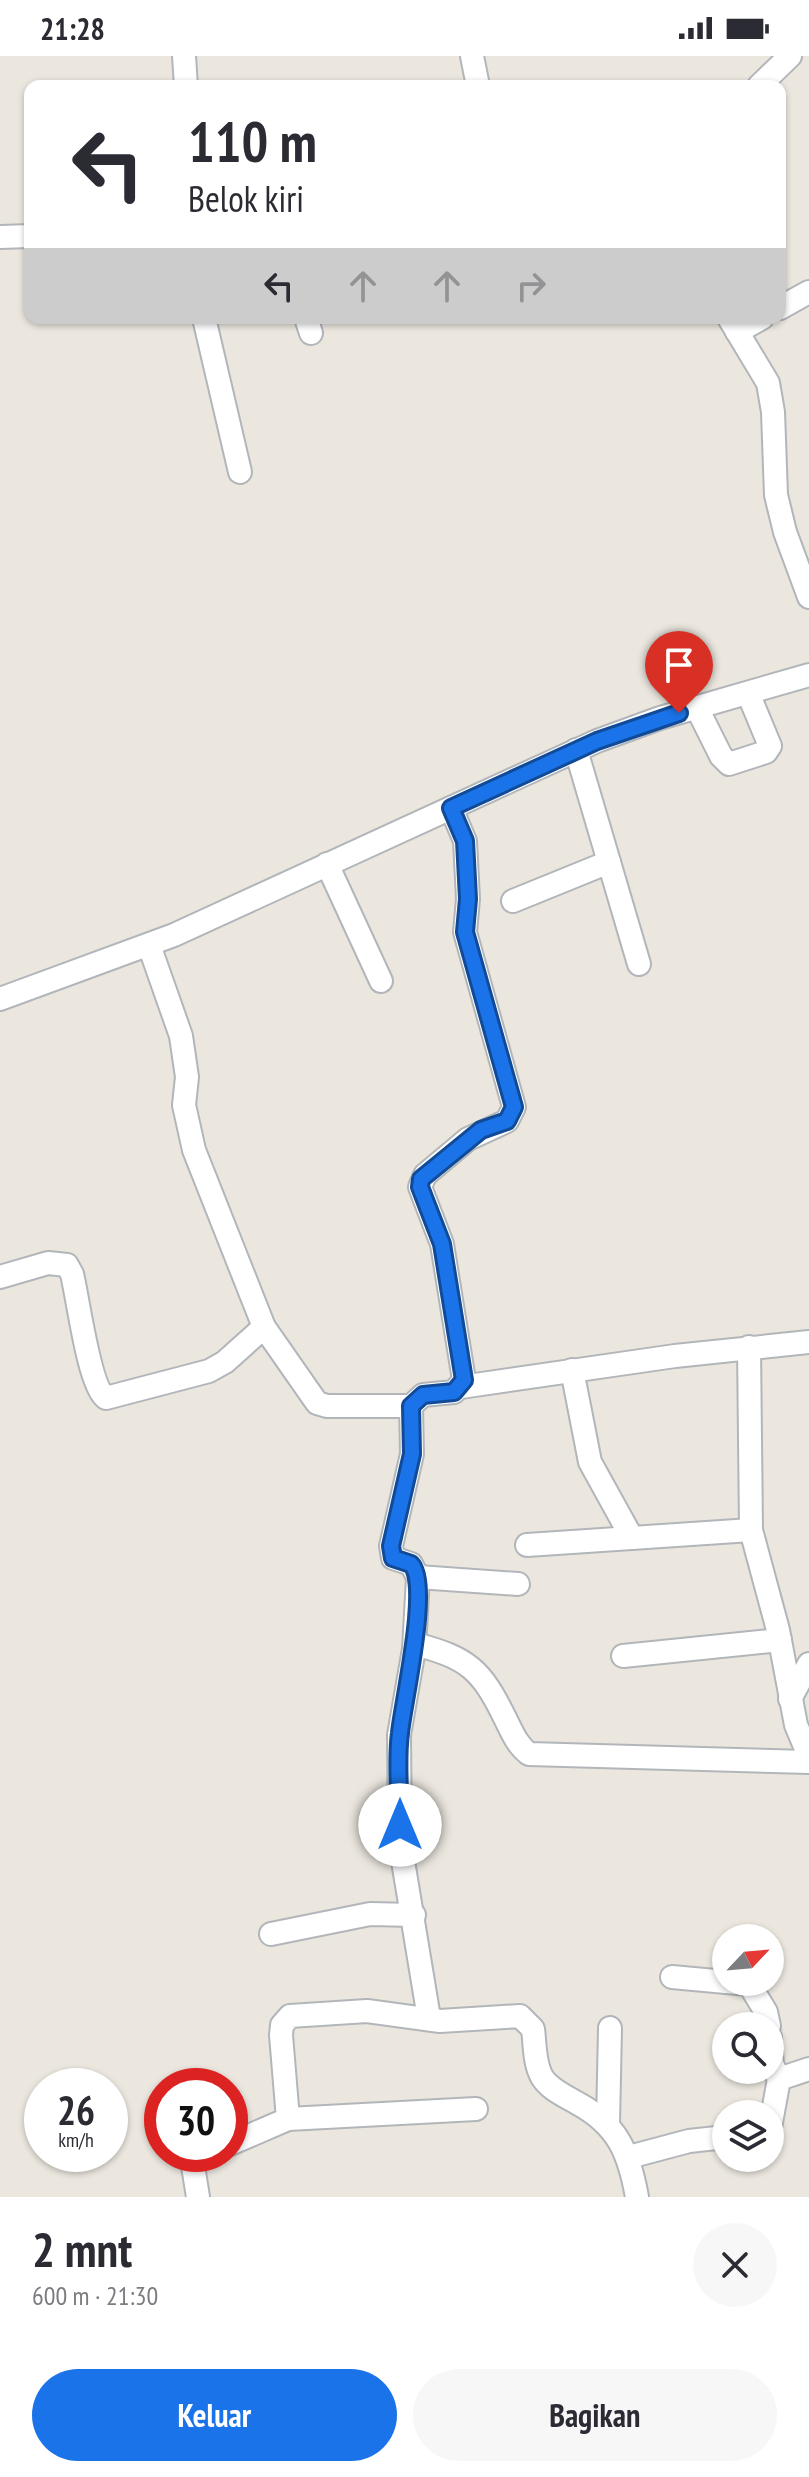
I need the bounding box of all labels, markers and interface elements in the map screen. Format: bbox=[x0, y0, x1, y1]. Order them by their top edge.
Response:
text: 21:28 bbox=[40, 9, 105, 48]
text: 110 m bbox=[188, 105, 317, 177]
icon: left bbox=[56, 112, 160, 216]
text: Belok kiri bbox=[188, 175, 304, 222]
icon: left bbox=[257, 264, 301, 308]
icon: ahead bbox=[341, 264, 385, 308]
icon: ahead bbox=[425, 264, 469, 308]
icon: right bbox=[509, 264, 553, 308]
pin bbox=[645, 631, 713, 713]
icon: arrive bbox=[657, 643, 701, 687]
position arrow bbox=[358, 1783, 442, 1867]
north arrow bbox=[712, 1924, 784, 1996]
map controls bbox=[712, 1924, 784, 2172]
button: search bbox=[712, 2012, 784, 2084]
speed limit sign: 30 bbox=[144, 2068, 248, 2172]
text: 26 bbox=[57, 2084, 95, 2136]
button: layers bbox=[712, 2100, 784, 2172]
text: km/h bbox=[58, 2127, 94, 2153]
text: 2 mnt bbox=[32, 2218, 132, 2280]
button: close bbox=[693, 2223, 777, 2307]
text: 600 m · 21:30 bbox=[32, 2279, 158, 2312]
button: Keluar bbox=[32, 2369, 397, 2461]
button: Bagikan bbox=[413, 2369, 777, 2461]

